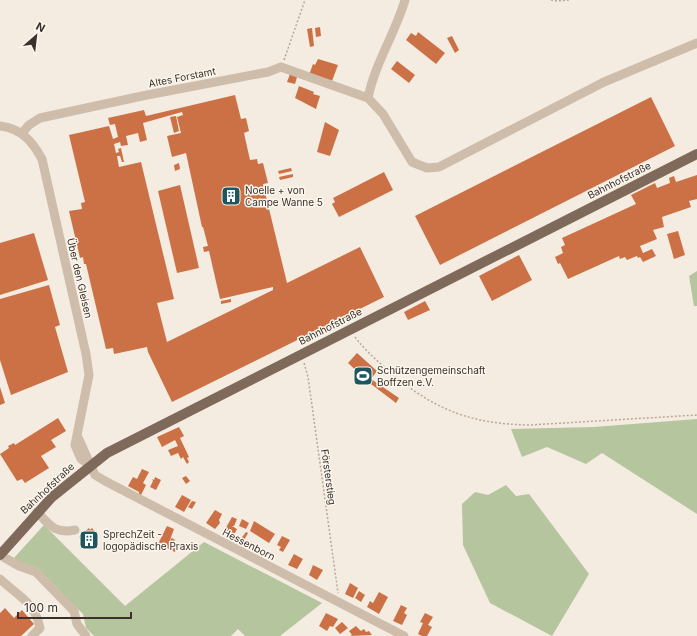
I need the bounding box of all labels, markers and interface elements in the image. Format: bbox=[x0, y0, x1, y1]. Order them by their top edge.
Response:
north arrow bbox=[16, 16, 56, 56]
text: N bbox=[34, 19, 48, 35]
street label: Altes Forstamt bbox=[147, 64, 217, 89]
street label: Bahnhofstraße bbox=[585, 159, 653, 201]
place label: Noelle + von Campe Wanne 5 bbox=[245, 184, 323, 208]
building icon: Noelle + von Campe Wanne 5 bbox=[220, 185, 242, 207]
street label: Über den Gleisen bbox=[65, 237, 95, 319]
street label: Bahnhofstraße bbox=[296, 305, 364, 347]
place label: Schützengemeinschaft Boffzen e.V. bbox=[377, 364, 486, 388]
sports icon: Schützengemeinschaft Boffzen e.V. bbox=[352, 365, 374, 387]
street label: Försterstieg bbox=[319, 448, 339, 506]
street label: Bahnhofstraße bbox=[18, 460, 77, 516]
street label: Hessenborn bbox=[221, 526, 277, 562]
place label: SprechZeit - logopädische Praxis bbox=[103, 528, 198, 552]
building icon: SprechZeit - logopädische Praxis bbox=[78, 529, 100, 551]
scale bar bbox=[18, 594, 131, 620]
text: 100 m bbox=[24, 600, 58, 615]

